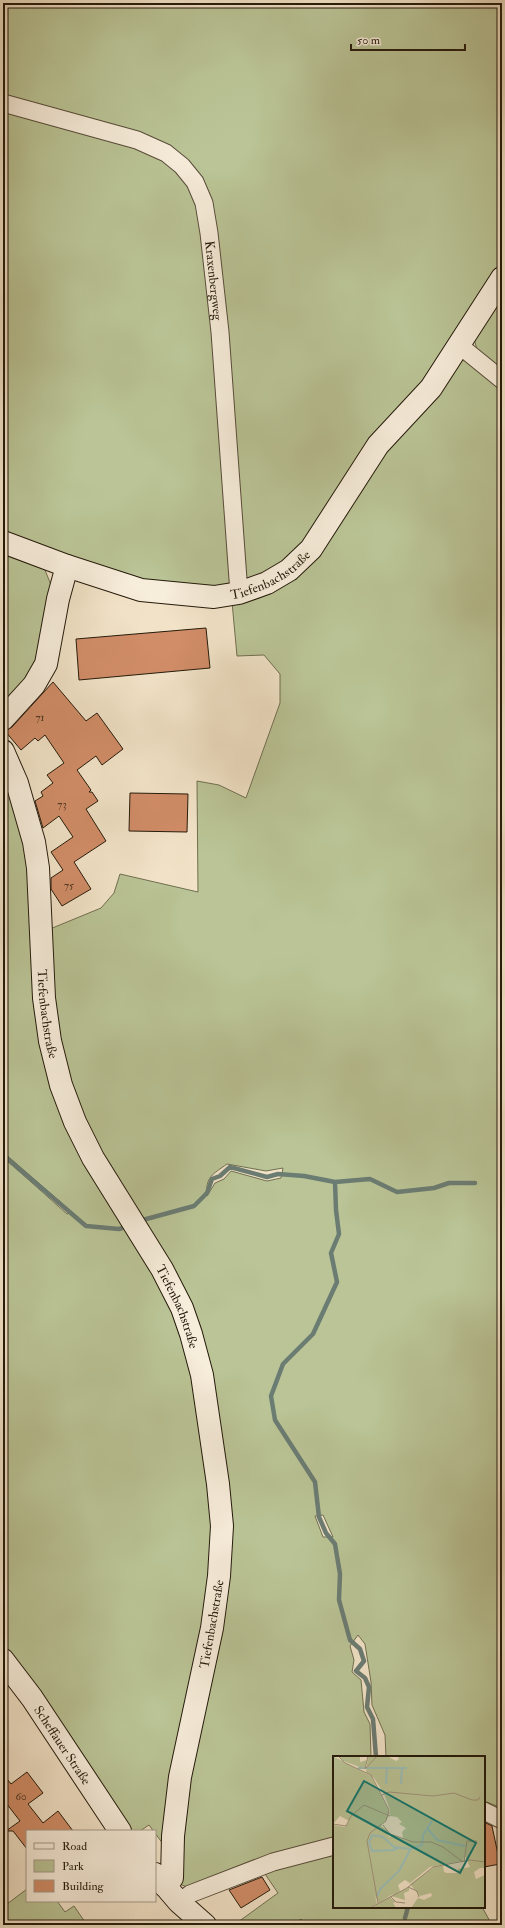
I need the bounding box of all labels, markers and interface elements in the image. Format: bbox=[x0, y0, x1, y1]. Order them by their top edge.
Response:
scale bar bbox=[351, 26, 465, 52]
text: 50 m bbox=[357, 33, 381, 48]
street label: Kraxenbergweg bbox=[201, 240, 226, 322]
street label: Tiefenbachstraße bbox=[229, 547, 314, 603]
house number: 71 bbox=[36, 711, 45, 724]
house number: 73 bbox=[57, 798, 67, 811]
house number: 75 bbox=[64, 879, 74, 892]
street label: Tiefenbachstraße bbox=[34, 969, 61, 1061]
street label: Tiefenbachstraße bbox=[152, 1262, 202, 1351]
street label: Tiefenbachstraße bbox=[196, 1578, 228, 1670]
street label: Scheffauer Straße bbox=[30, 1703, 94, 1788]
inset map bbox=[333, 1756, 485, 1908]
house number: 60 bbox=[15, 1790, 27, 1803]
legend bbox=[26, 1830, 156, 1902]
text: Road bbox=[62, 1839, 87, 1854]
text: Park bbox=[62, 1859, 84, 1874]
text: Building bbox=[62, 1879, 105, 1894]

